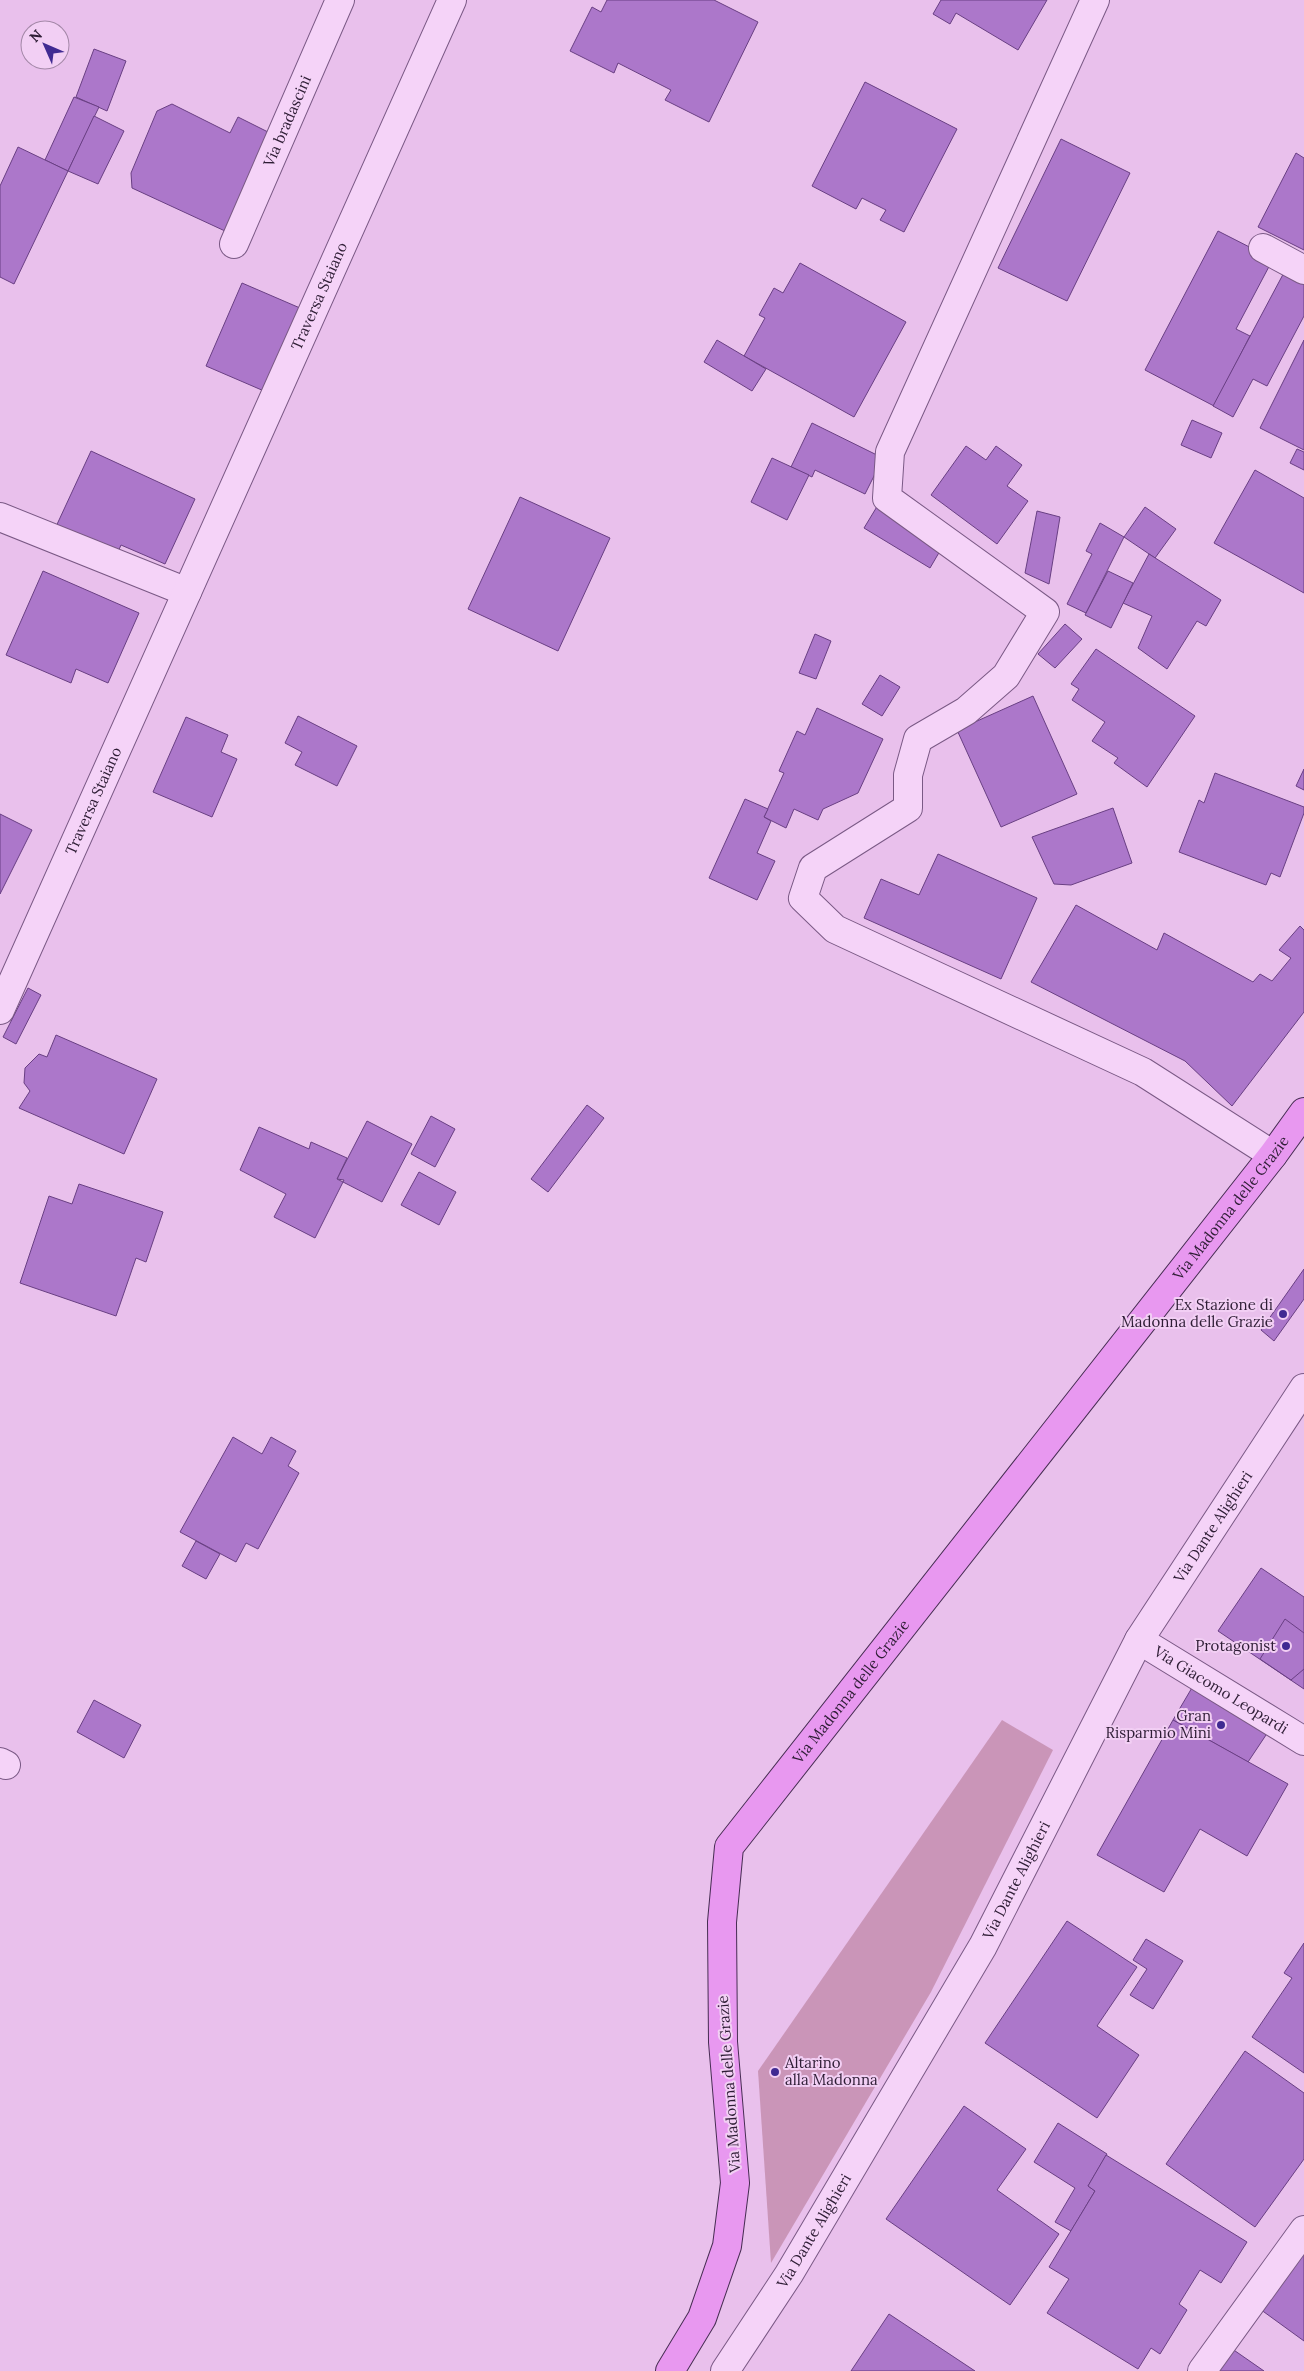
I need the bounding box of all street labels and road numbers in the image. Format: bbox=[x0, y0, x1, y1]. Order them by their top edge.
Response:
street label: Via bradascini bbox=[258, 72, 315, 170]
street label: Traversa Staiano bbox=[287, 239, 351, 353]
street label: Traversa Staiano bbox=[61, 744, 126, 858]
street label: Via Madonna delle Grazie bbox=[1168, 1132, 1293, 1284]
street label: Via Dante Alighieri bbox=[1169, 1467, 1256, 1587]
street label: Via Madonna delle Grazie bbox=[788, 1616, 913, 1768]
street label: Via Giacomo Leopardi bbox=[1150, 1641, 1292, 1738]
street label: Via Dante Alighieri bbox=[978, 1818, 1054, 1943]
street label: Via Madonna delle Grazie bbox=[713, 1995, 744, 2174]
street label: Via Dante Alighieri bbox=[772, 2170, 855, 2292]

